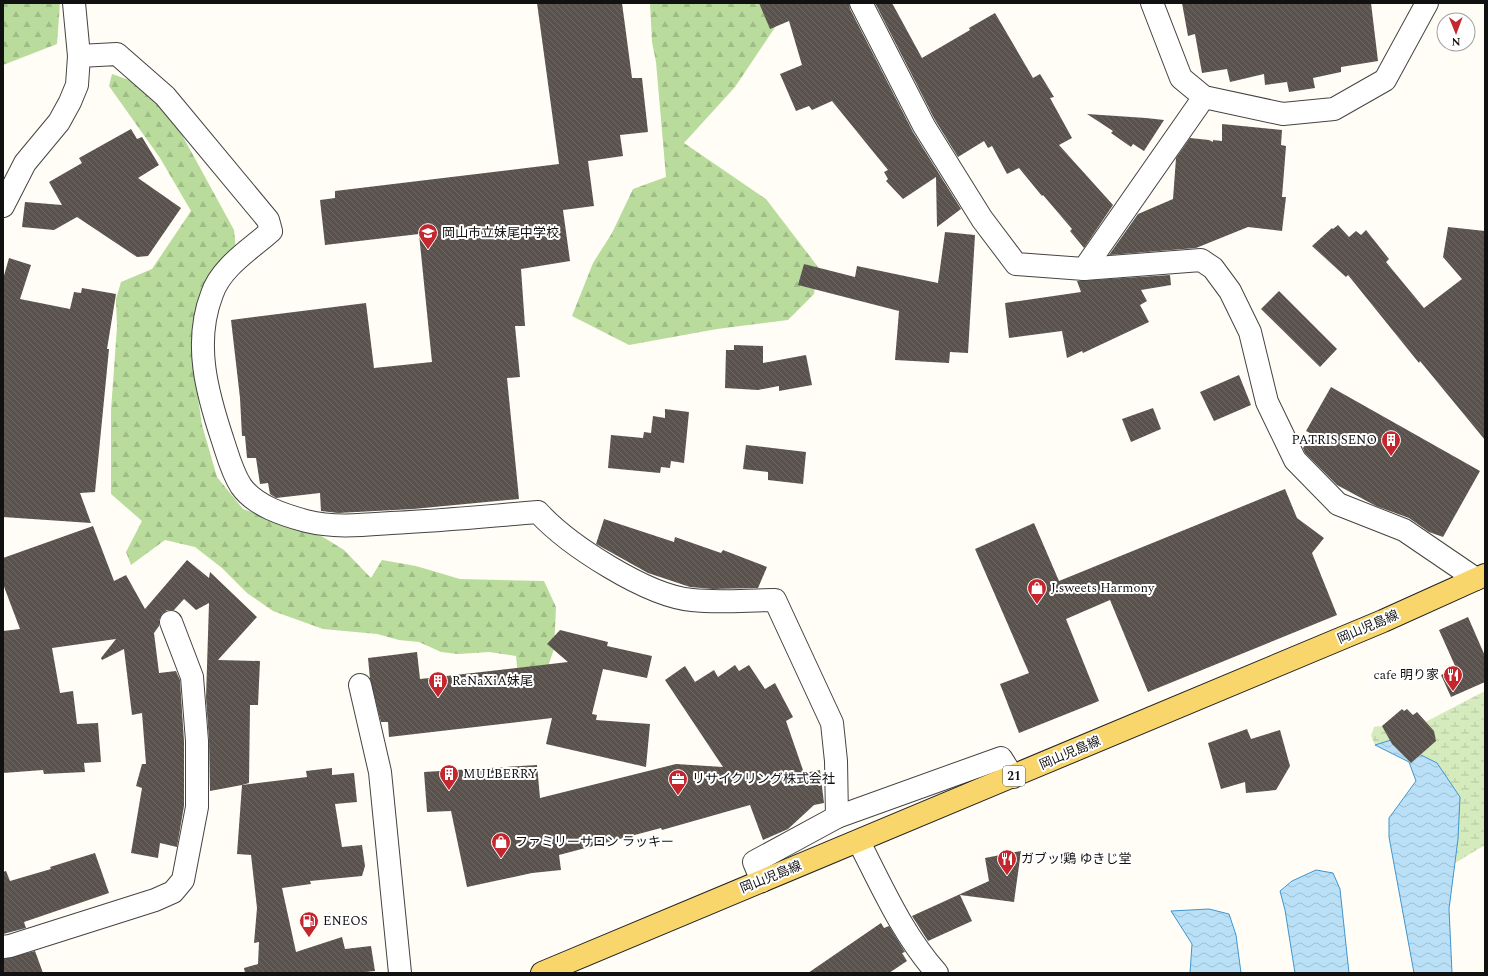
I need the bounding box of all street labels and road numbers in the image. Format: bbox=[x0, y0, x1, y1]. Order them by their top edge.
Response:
street label: 岡山児島線 bbox=[1334, 605, 1402, 649]
street label: 岡山児島線 bbox=[1036, 731, 1104, 775]
road number: 21 bbox=[1003, 766, 1025, 786]
street label: 岡山児島線 bbox=[737, 856, 805, 898]

